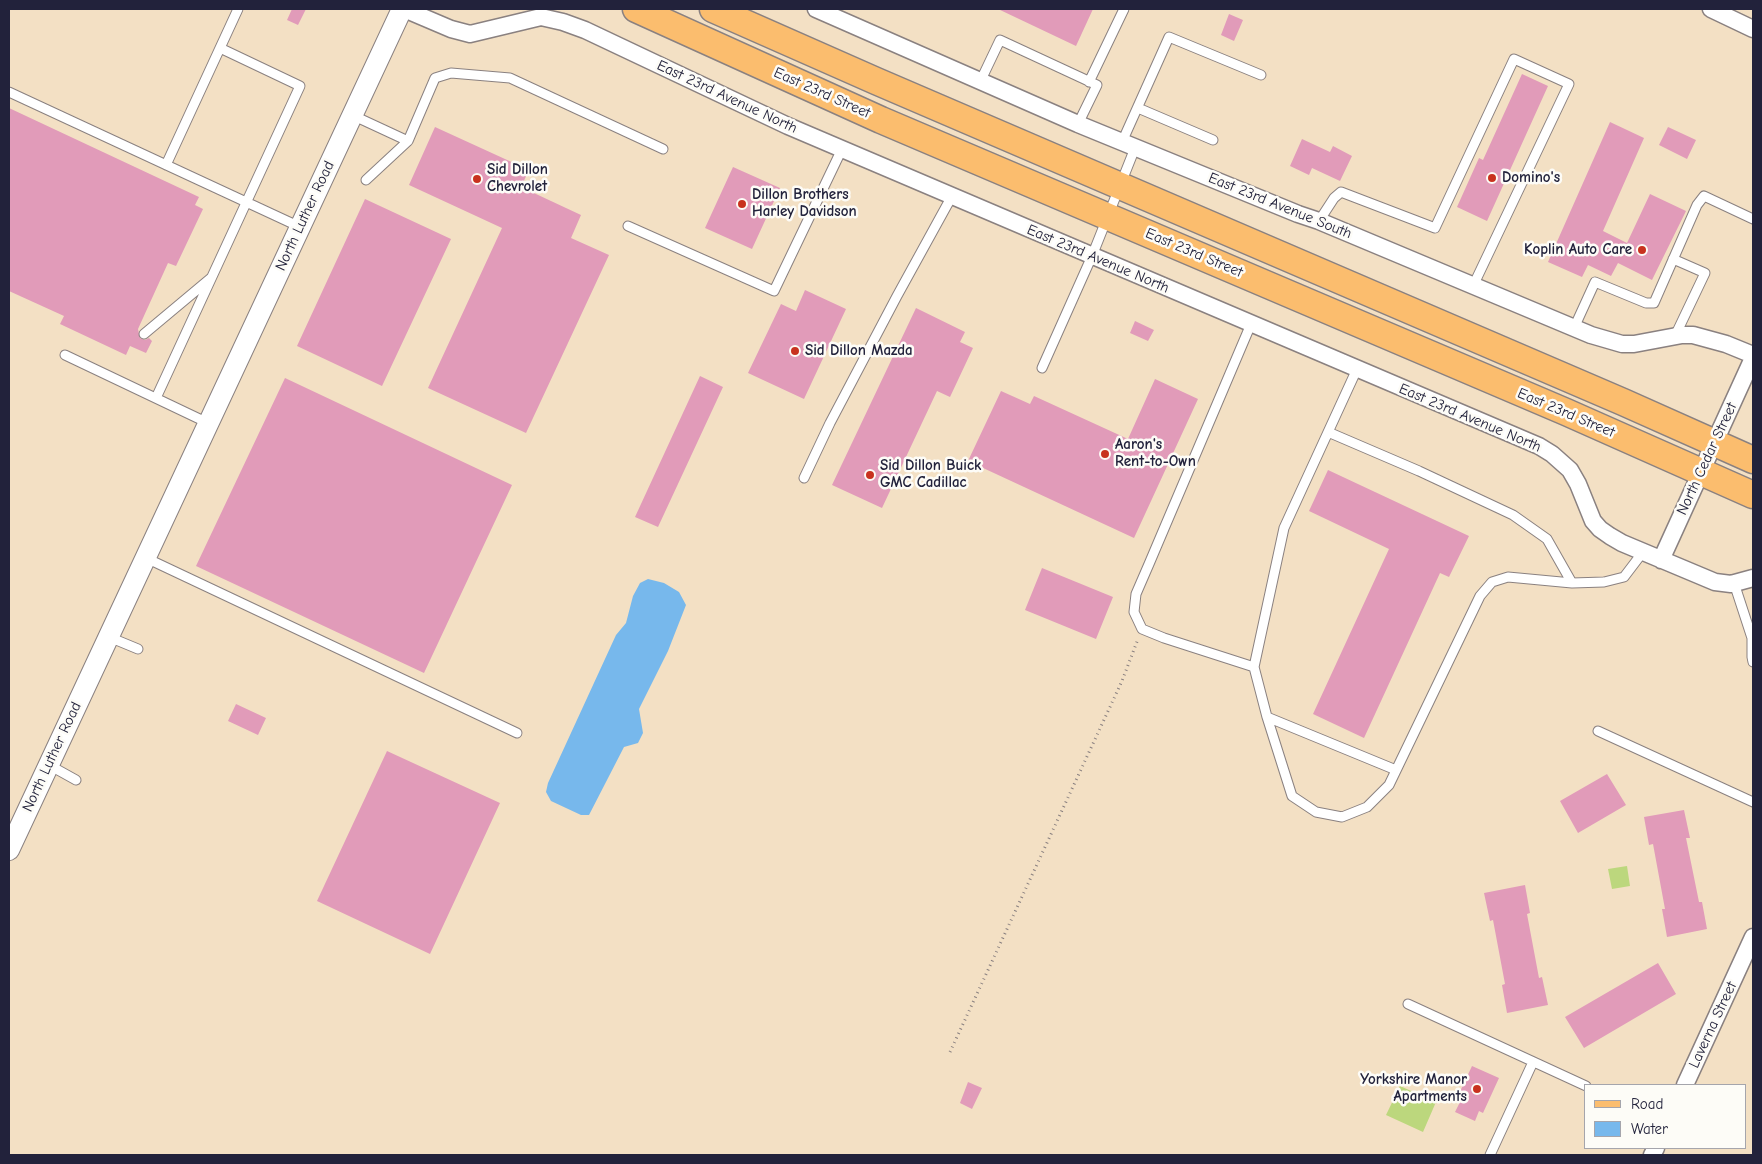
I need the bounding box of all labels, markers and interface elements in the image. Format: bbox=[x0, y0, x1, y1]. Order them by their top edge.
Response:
street label: East 23rd Avenue North bbox=[654, 57, 800, 137]
street label: East 23rd Street bbox=[771, 64, 873, 122]
street label: North Luther Road bbox=[272, 158, 338, 274]
place label: Sid Dillon Chevrolet bbox=[487, 161, 548, 196]
street label: East 23rd Avenue South bbox=[1206, 169, 1354, 243]
place label: Domino's bbox=[1502, 169, 1560, 187]
marker: Domino's bbox=[1486, 172, 1498, 184]
marker: Sid Dillon Chevrolet bbox=[471, 173, 483, 185]
place label: Dillon Brothers Harley Davidson bbox=[752, 186, 857, 221]
marker: Dillon Brothers Harley Davidson bbox=[736, 198, 748, 210]
street label: East 23rd Avenue North bbox=[1024, 221, 1172, 297]
street label: East 23rd Street bbox=[1143, 224, 1245, 282]
place label: Koplin Auto Care bbox=[1524, 241, 1632, 259]
marker: Koplin Auto Care bbox=[1636, 244, 1648, 256]
place label: Sid Dillon Mazda bbox=[805, 342, 913, 360]
marker: Sid Dillon Mazda bbox=[789, 345, 801, 357]
street label: East 23rd Avenue North bbox=[1396, 380, 1544, 456]
street label: East 23rd Street bbox=[1515, 384, 1617, 442]
street label: North Cedar Street bbox=[1673, 400, 1741, 518]
place label: Aaron's Rent-to-Own bbox=[1115, 436, 1196, 471]
marker: Aaron's Rent-to-Own bbox=[1099, 448, 1111, 460]
place label: Sid Dillon Buick GMC Cadillac bbox=[880, 457, 981, 492]
marker: Sid Dillon Buick GMC Cadillac bbox=[864, 469, 876, 481]
street label: North Luther Road bbox=[19, 699, 85, 815]
street label: Laverna Street bbox=[1685, 979, 1741, 1071]
place label: Yorkshire Manor Apartments bbox=[1360, 1071, 1467, 1106]
marker: Yorkshire Manor Apartments bbox=[1471, 1083, 1483, 1095]
legend bbox=[1584, 1084, 1747, 1149]
text: Road bbox=[1631, 1095, 1663, 1113]
text: Water bbox=[1631, 1120, 1668, 1138]

